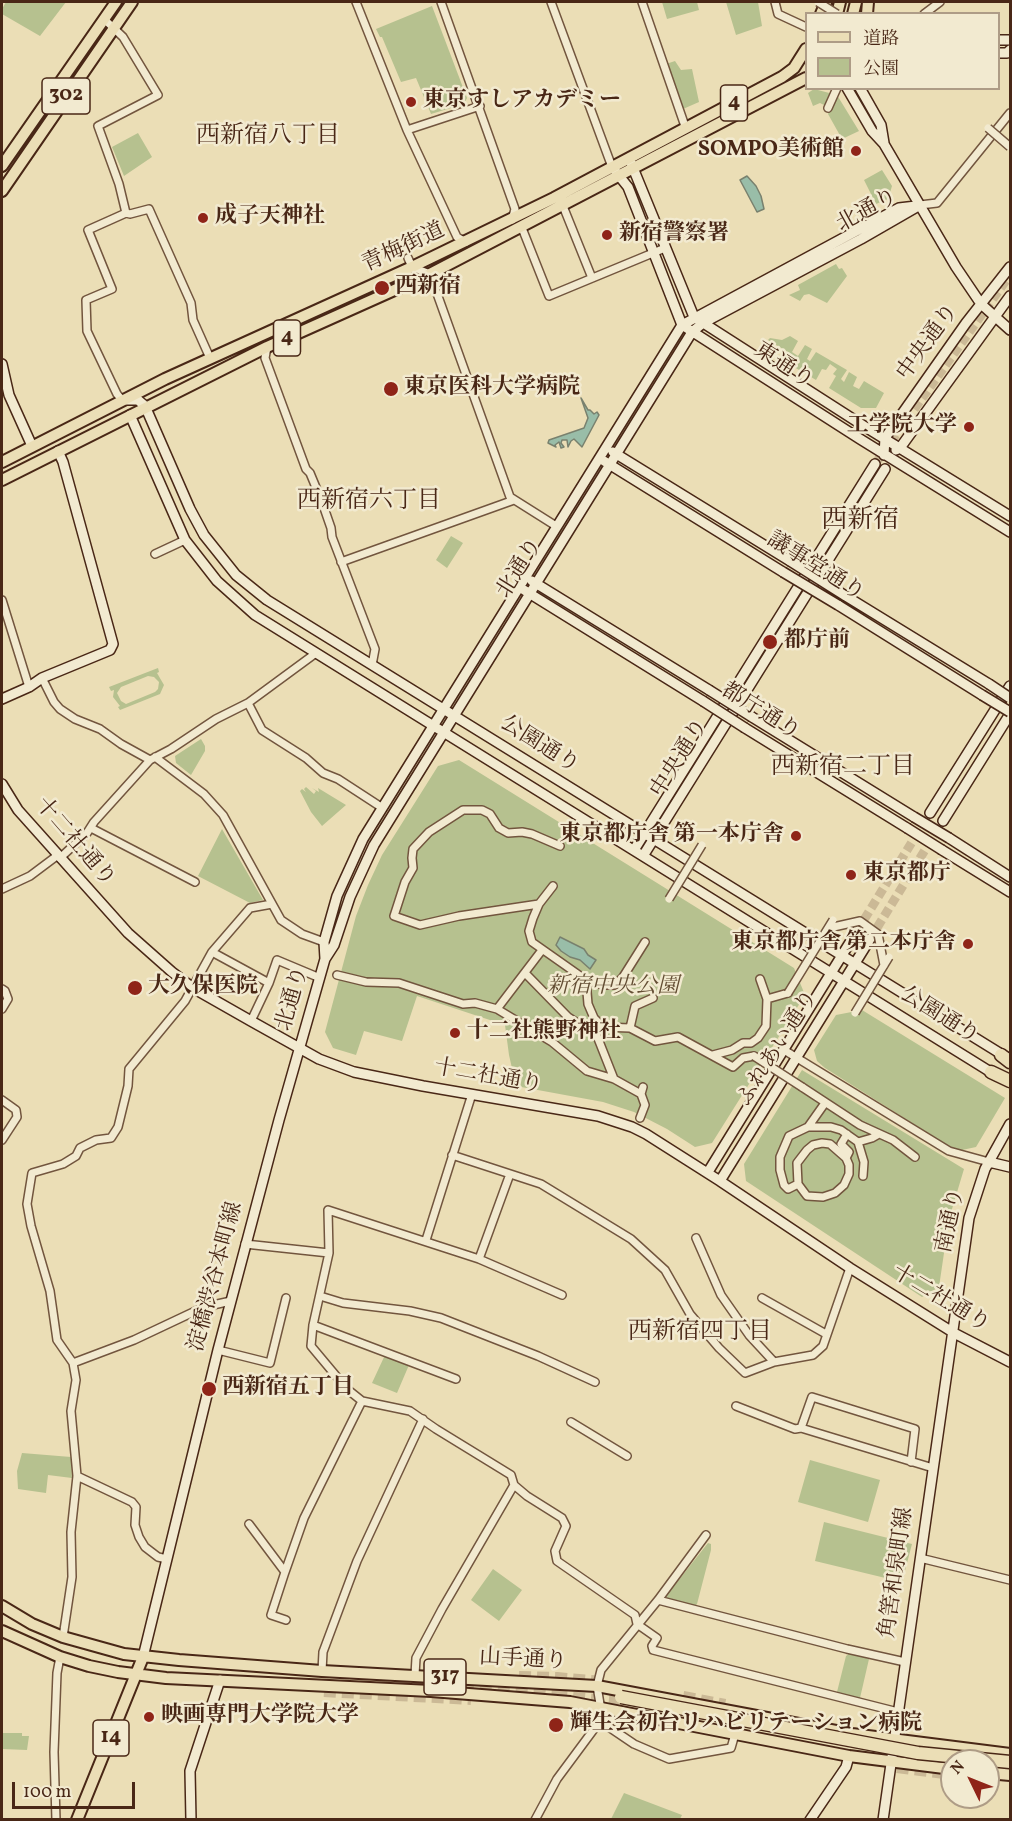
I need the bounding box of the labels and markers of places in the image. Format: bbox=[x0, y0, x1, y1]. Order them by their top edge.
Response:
place label: 東京すしアカデミー bbox=[423, 89, 621, 115]
marker: 東京すしアカデミー bbox=[404, 95, 418, 109]
place label: SOMPO美術館 bbox=[698, 138, 844, 164]
marker: SOMPO美術館 bbox=[849, 144, 863, 158]
place label: 成子天神社 bbox=[215, 205, 325, 231]
marker: 成子天神社 bbox=[196, 211, 210, 225]
place label: 新宿警察署 bbox=[619, 222, 729, 248]
marker: 新宿警察署 bbox=[600, 228, 614, 242]
place label: 西新宿 bbox=[395, 275, 461, 301]
marker: 西新宿 bbox=[373, 279, 391, 297]
place label: 東京医科大学病院 bbox=[404, 376, 580, 402]
marker: 東京医科大学病院 bbox=[382, 380, 400, 398]
place label: 工学院大学 bbox=[847, 414, 957, 440]
marker: 工学院大学 bbox=[962, 420, 976, 434]
place label: 都庁前 bbox=[784, 629, 850, 655]
marker: 都庁前 bbox=[761, 633, 779, 651]
place label: 東京都庁舎 第一本庁舎 bbox=[560, 823, 784, 849]
marker: 東京都庁舎 第一本庁舎 bbox=[789, 829, 803, 843]
place label: 東京都庁 bbox=[863, 862, 951, 888]
marker: 東京都庁 bbox=[844, 868, 858, 882]
place label: 東京都庁舎 第二本庁舎 bbox=[732, 931, 956, 957]
marker: 東京都庁舎 第二本庁舎 bbox=[961, 937, 975, 951]
place label: 大久保医院 bbox=[148, 975, 258, 1001]
marker: 大久保医院 bbox=[126, 979, 144, 997]
place label: 十二社熊野神社 bbox=[467, 1020, 621, 1046]
marker: 十二社熊野神社 bbox=[448, 1026, 462, 1040]
place label: 西新宿五丁目 bbox=[222, 1376, 354, 1402]
marker: 西新宿五丁目 bbox=[200, 1380, 218, 1398]
place label: 映画専門大学院大学 bbox=[161, 1704, 359, 1730]
marker: 映画専門大学院大学 bbox=[142, 1710, 156, 1724]
place label: 輝生会初台リハビリテーション病院 bbox=[570, 1712, 922, 1738]
marker: 輝生会初台リハビリテーション病院 bbox=[547, 1716, 565, 1734]

